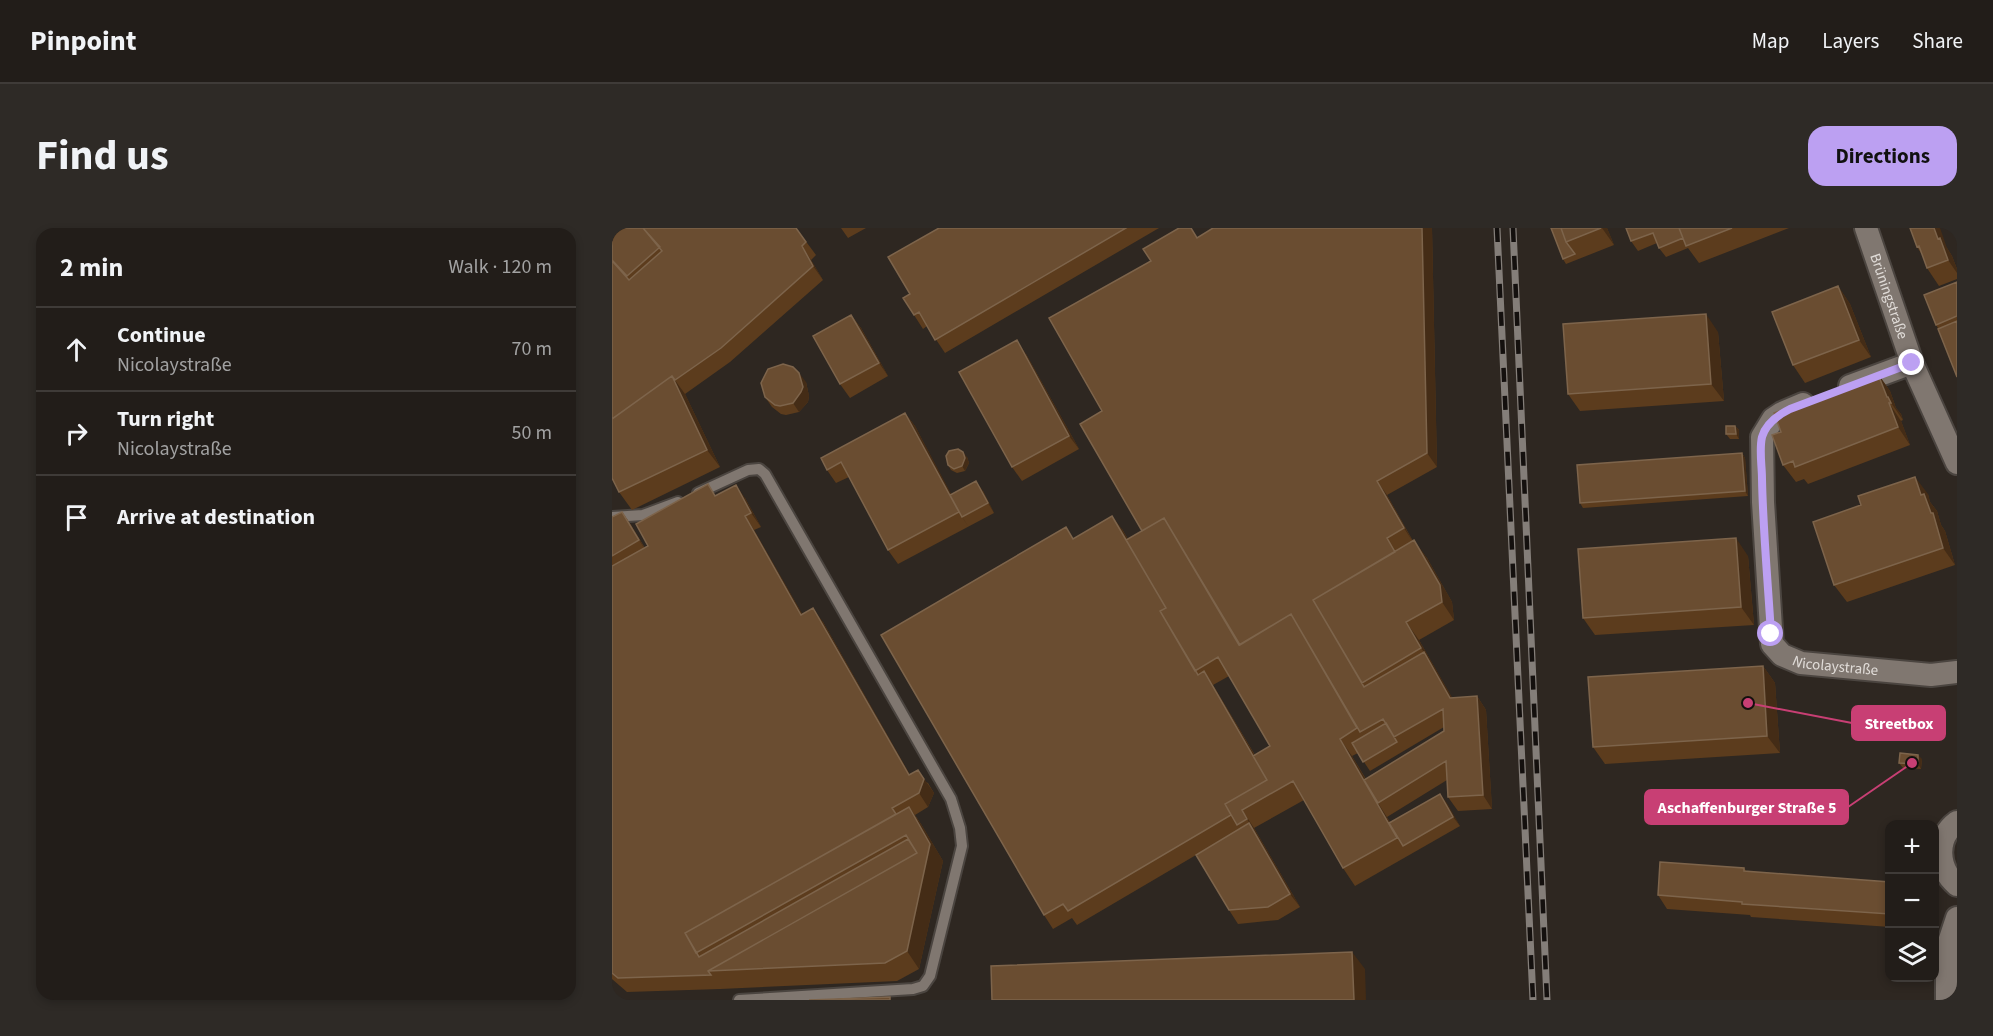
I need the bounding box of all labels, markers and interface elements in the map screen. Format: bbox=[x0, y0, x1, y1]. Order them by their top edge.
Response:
text: Pinpoint bbox=[30, 21, 137, 61]
text: Map bbox=[1752, 26, 1789, 56]
text: Layers bbox=[1822, 26, 1879, 56]
text: Share bbox=[1912, 26, 1963, 56]
text: Find us bbox=[36, 126, 169, 186]
button: Directions bbox=[1808, 126, 1957, 186]
text: 2 min bbox=[60, 249, 123, 286]
street label: Brüningstraße bbox=[1865, 250, 1914, 342]
text: Walk · 120 m bbox=[448, 253, 552, 281]
text: Continue bbox=[117, 319, 206, 351]
icon: ahead bbox=[60, 333, 93, 366]
text: 70 m bbox=[512, 335, 552, 363]
route end bbox=[1898, 349, 1924, 375]
text: Nicolaystraße bbox=[117, 351, 232, 379]
text: Turn right bbox=[117, 403, 214, 435]
icon: right bbox=[60, 417, 93, 450]
text: 50 m bbox=[512, 419, 552, 447]
text: Nicolaystraße bbox=[117, 435, 232, 463]
icon: arrive bbox=[60, 501, 93, 534]
text: Arrive at destination bbox=[117, 501, 315, 533]
route start bbox=[1757, 620, 1783, 646]
street label: Nicolaystraße bbox=[1789, 650, 1879, 681]
callout: Streetbox bbox=[1852, 706, 1945, 740]
text: Streetbox bbox=[1864, 713, 1934, 735]
callout: Aschaffenburger Straße 5 bbox=[1645, 790, 1848, 824]
text: Aschaffenburger Straße 5 bbox=[1657, 797, 1836, 819]
map controls bbox=[1885, 820, 1939, 982]
button: + bbox=[1885, 820, 1939, 874]
button: − bbox=[1885, 874, 1939, 928]
button: layers bbox=[1885, 928, 1939, 982]

